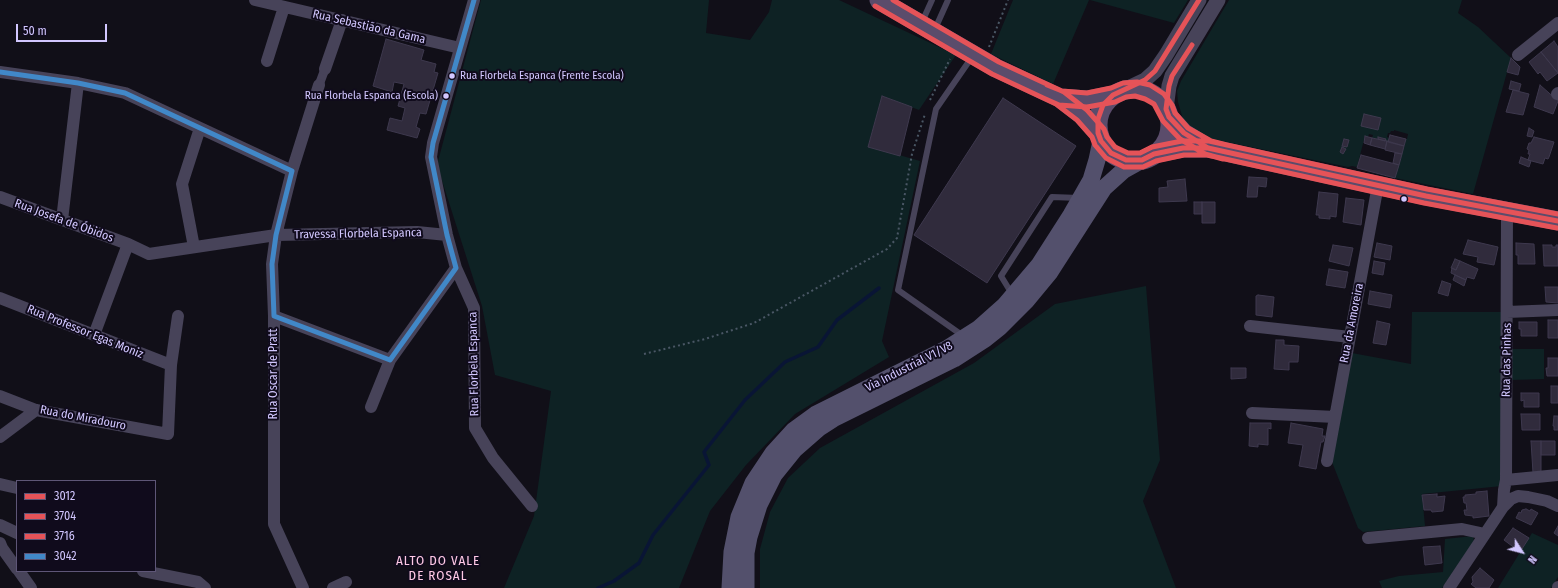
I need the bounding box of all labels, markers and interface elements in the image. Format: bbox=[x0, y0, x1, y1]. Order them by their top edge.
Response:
street label: Rua Sebastião da Gama bbox=[311, 7, 427, 47]
scale bar bbox=[18, 16, 109, 42]
text: 50 m bbox=[23, 24, 47, 38]
place label: Rua Florbela Espanca (Frente Escola) bbox=[460, 69, 624, 83]
marker: Rua Florbela Espanca (Frente Escola) bbox=[447, 71, 457, 81]
place label: Rua Florbela Espanca (Escola) bbox=[305, 89, 438, 103]
marker: Rua Florbela Espanca (Escola) bbox=[441, 91, 451, 101]
unlabelled marker bbox=[1399, 194, 1409, 204]
street label: Rua Josefa de Óbidos bbox=[13, 196, 115, 246]
street label: Travessa Florbela Espanca bbox=[294, 226, 422, 242]
street label: Rua da Amoreira bbox=[1337, 282, 1367, 364]
street label: Rua Professor Egas Moniz bbox=[25, 302, 145, 362]
street label: Rua Florbela Espanca bbox=[466, 312, 482, 416]
street label: Rua das Pinhas bbox=[1499, 323, 1515, 397]
street label: Rua Oscar de Pratt bbox=[267, 329, 281, 419]
street label: Via Industrial V1/V8 bbox=[863, 339, 955, 395]
street label: Rua do Miradouro bbox=[39, 403, 127, 433]
legend bbox=[16, 480, 156, 572]
text: 3012 bbox=[54, 489, 75, 503]
text: 3704 bbox=[54, 509, 76, 523]
text: 3716 bbox=[54, 529, 75, 543]
north arrow bbox=[1502, 532, 1542, 572]
text: 3042 bbox=[54, 549, 77, 563]
district label: ALTO DO VALE DE ROSAL bbox=[396, 553, 480, 584]
text: N bbox=[1525, 553, 1539, 566]

